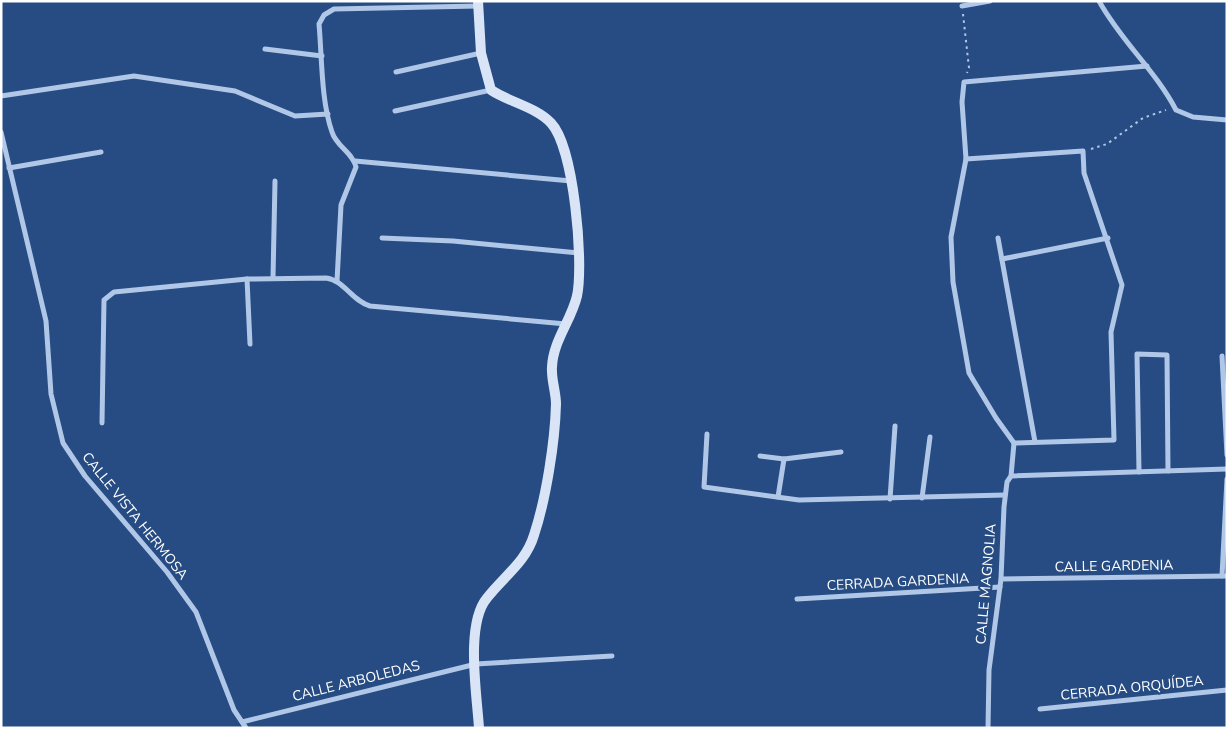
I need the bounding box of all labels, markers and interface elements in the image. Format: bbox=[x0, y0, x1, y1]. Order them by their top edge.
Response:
street label: CALLE VISTA HERMOSA bbox=[78, 448, 192, 584]
street label: CALLE MAGNOLIA bbox=[971, 523, 1001, 645]
street label: CALLE GARDENIA bbox=[1054, 555, 1174, 577]
street label: CERRADA GARDENIA bbox=[826, 569, 970, 595]
street label: CALLE ARBOLEDAS bbox=[290, 656, 422, 706]
street label: CERRADA ORQUÍDEA bbox=[1060, 671, 1204, 705]

